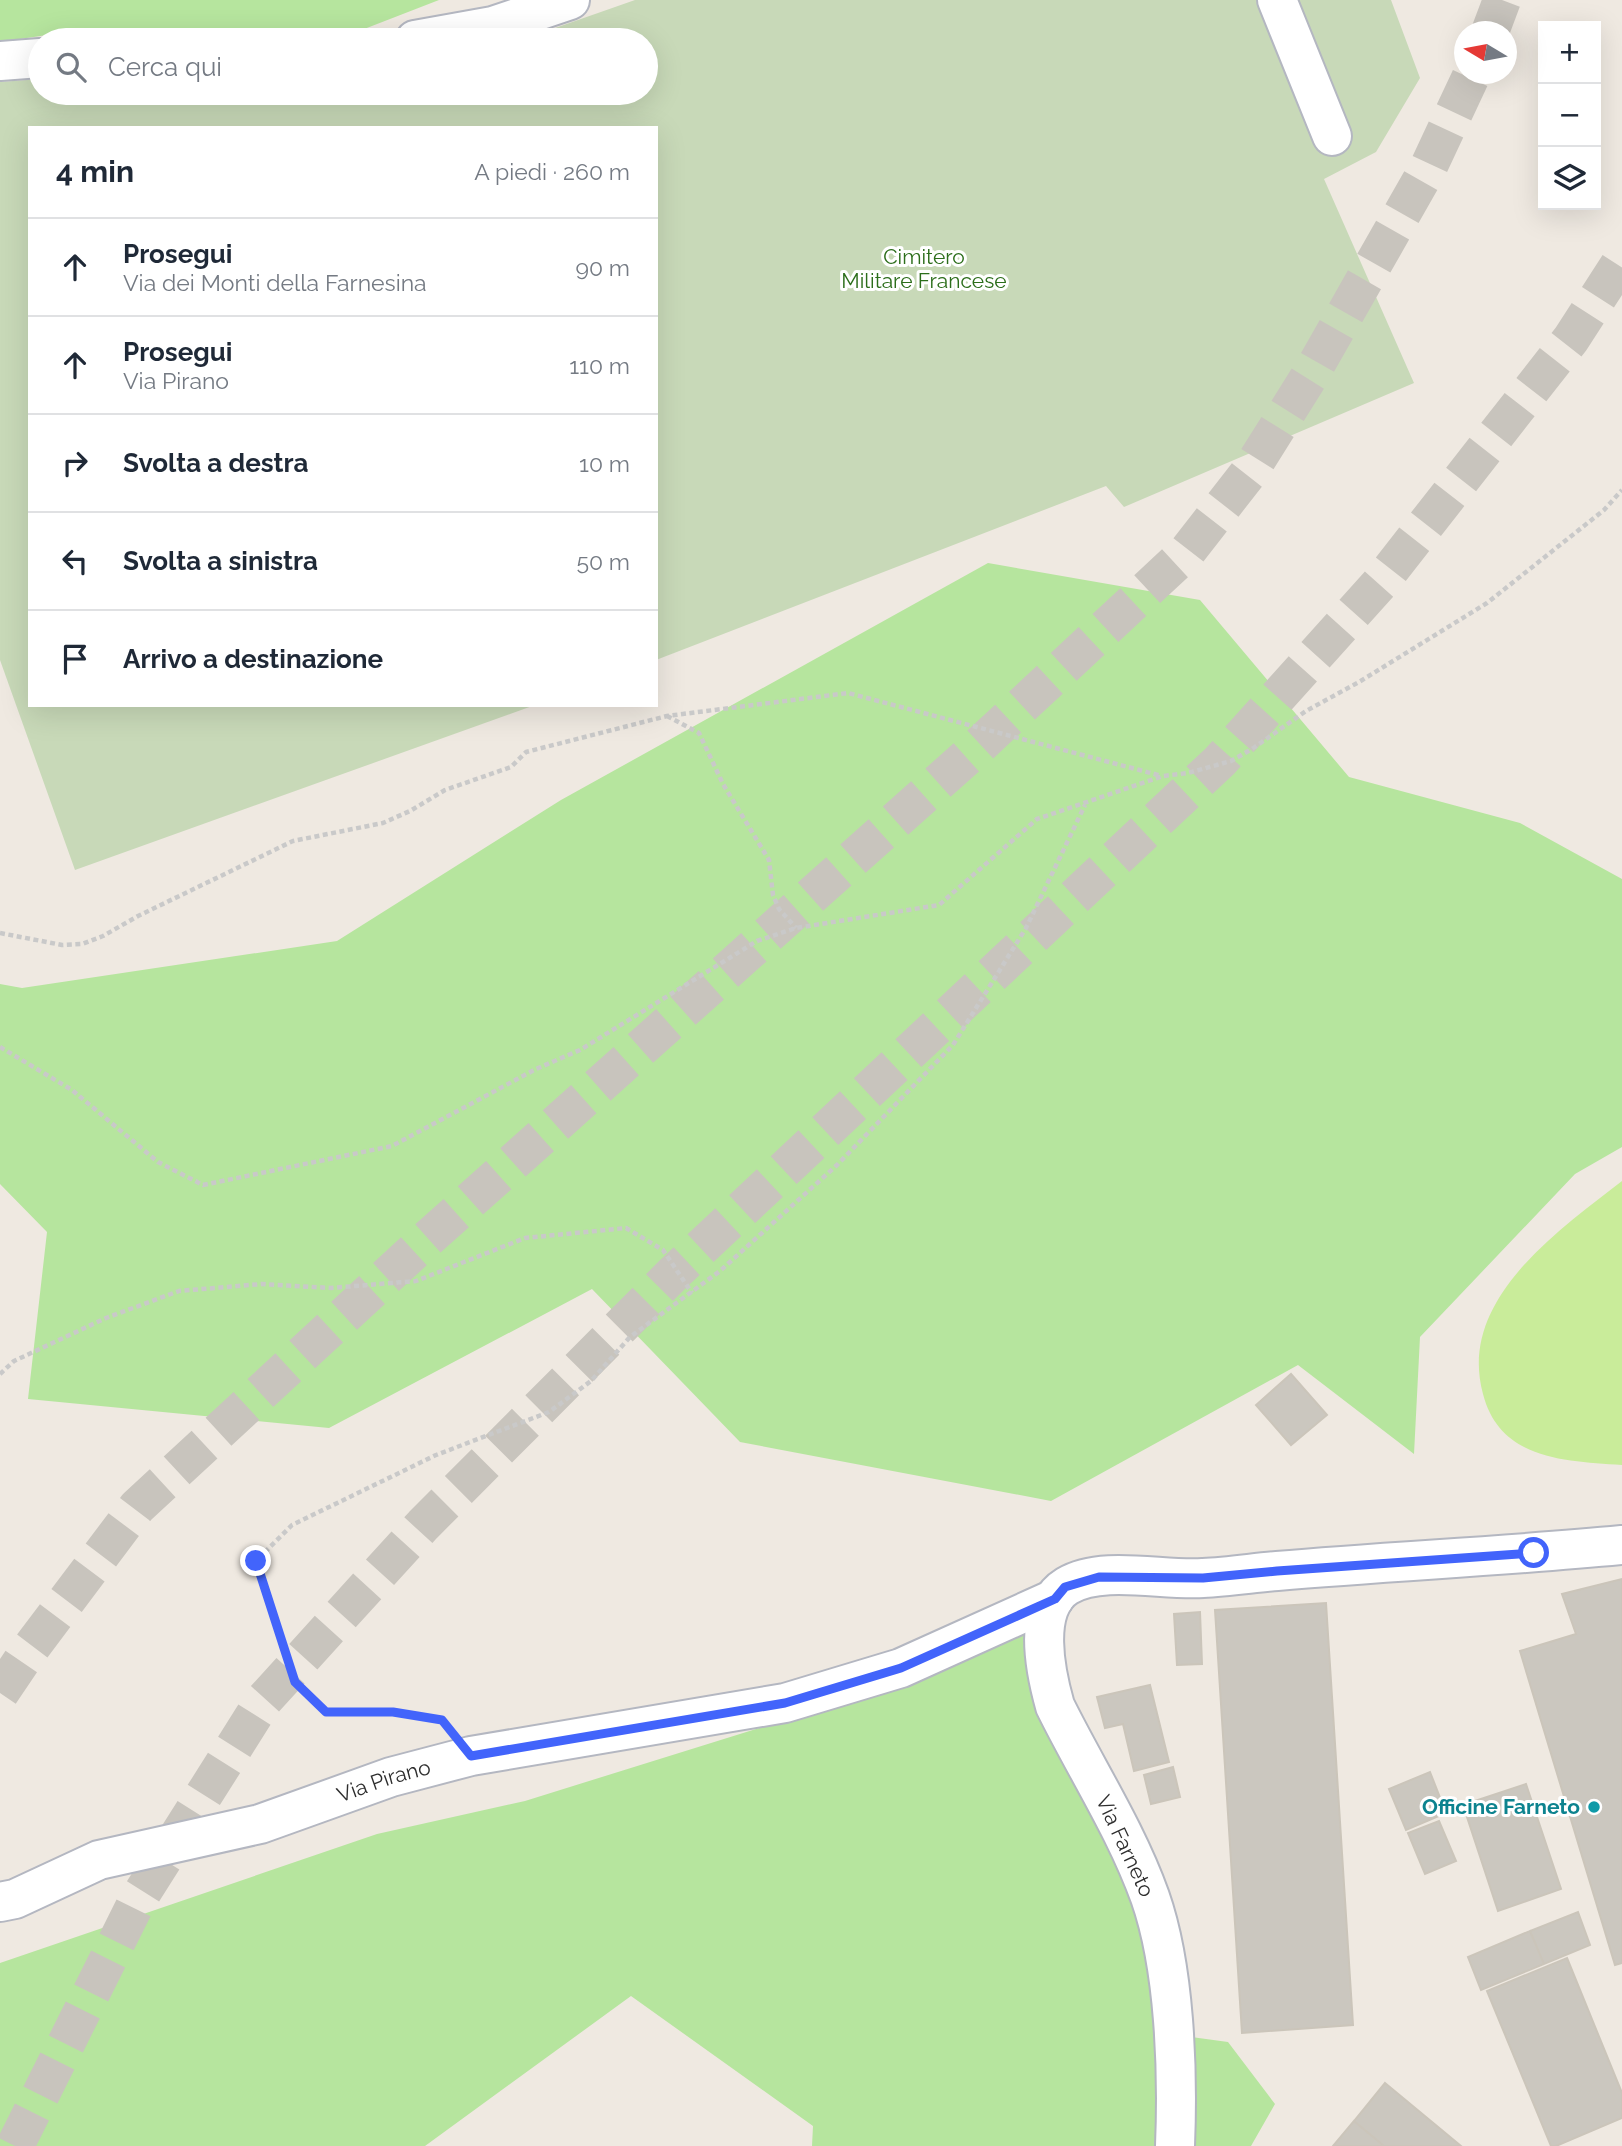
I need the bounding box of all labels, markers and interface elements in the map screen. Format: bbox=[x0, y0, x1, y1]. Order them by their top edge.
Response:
north arrow bbox=[1454, 21, 1517, 84]
map controls bbox=[1538, 21, 1601, 210]
button: + bbox=[1538, 21, 1601, 84]
search box bbox=[28, 28, 658, 105]
icon: search bbox=[52, 48, 90, 86]
text: Cerca qui bbox=[108, 52, 222, 82]
button: − bbox=[1538, 84, 1601, 147]
button: layers bbox=[1538, 147, 1601, 210]
text: 4 min bbox=[56, 154, 134, 189]
text: A piedi · 260 m bbox=[474, 158, 630, 185]
text: Prosegui bbox=[123, 239, 232, 269]
park label: Cimitero Militare Francese bbox=[841, 244, 1007, 293]
icon: ahead bbox=[56, 248, 94, 286]
text: 90 m bbox=[575, 254, 630, 281]
text: Via dei Monti della Farnesina bbox=[123, 269, 427, 296]
text: Prosegui bbox=[123, 337, 232, 367]
icon: ahead bbox=[56, 346, 94, 384]
text: 110 m bbox=[569, 352, 630, 379]
text: Via Pirano bbox=[123, 367, 229, 394]
icon: right bbox=[56, 444, 94, 482]
text: Svolta a destra bbox=[123, 448, 309, 478]
text: 10 m bbox=[579, 450, 630, 477]
icon: left bbox=[56, 542, 94, 580]
text: Svolta a sinistra bbox=[123, 546, 318, 576]
text: 50 m bbox=[576, 548, 630, 575]
icon: arrive bbox=[56, 640, 94, 678]
text: Arrivo a destinazione bbox=[123, 644, 383, 674]
route start bbox=[1518, 1537, 1549, 1568]
route end bbox=[240, 1545, 271, 1576]
street label: Via Pirano bbox=[333, 1754, 433, 1807]
street label: Via Farneto bbox=[1091, 1791, 1160, 1901]
place label: Officine Farneto bbox=[1422, 1794, 1580, 1819]
marker: Officine Farneto bbox=[1586, 1799, 1602, 1815]

